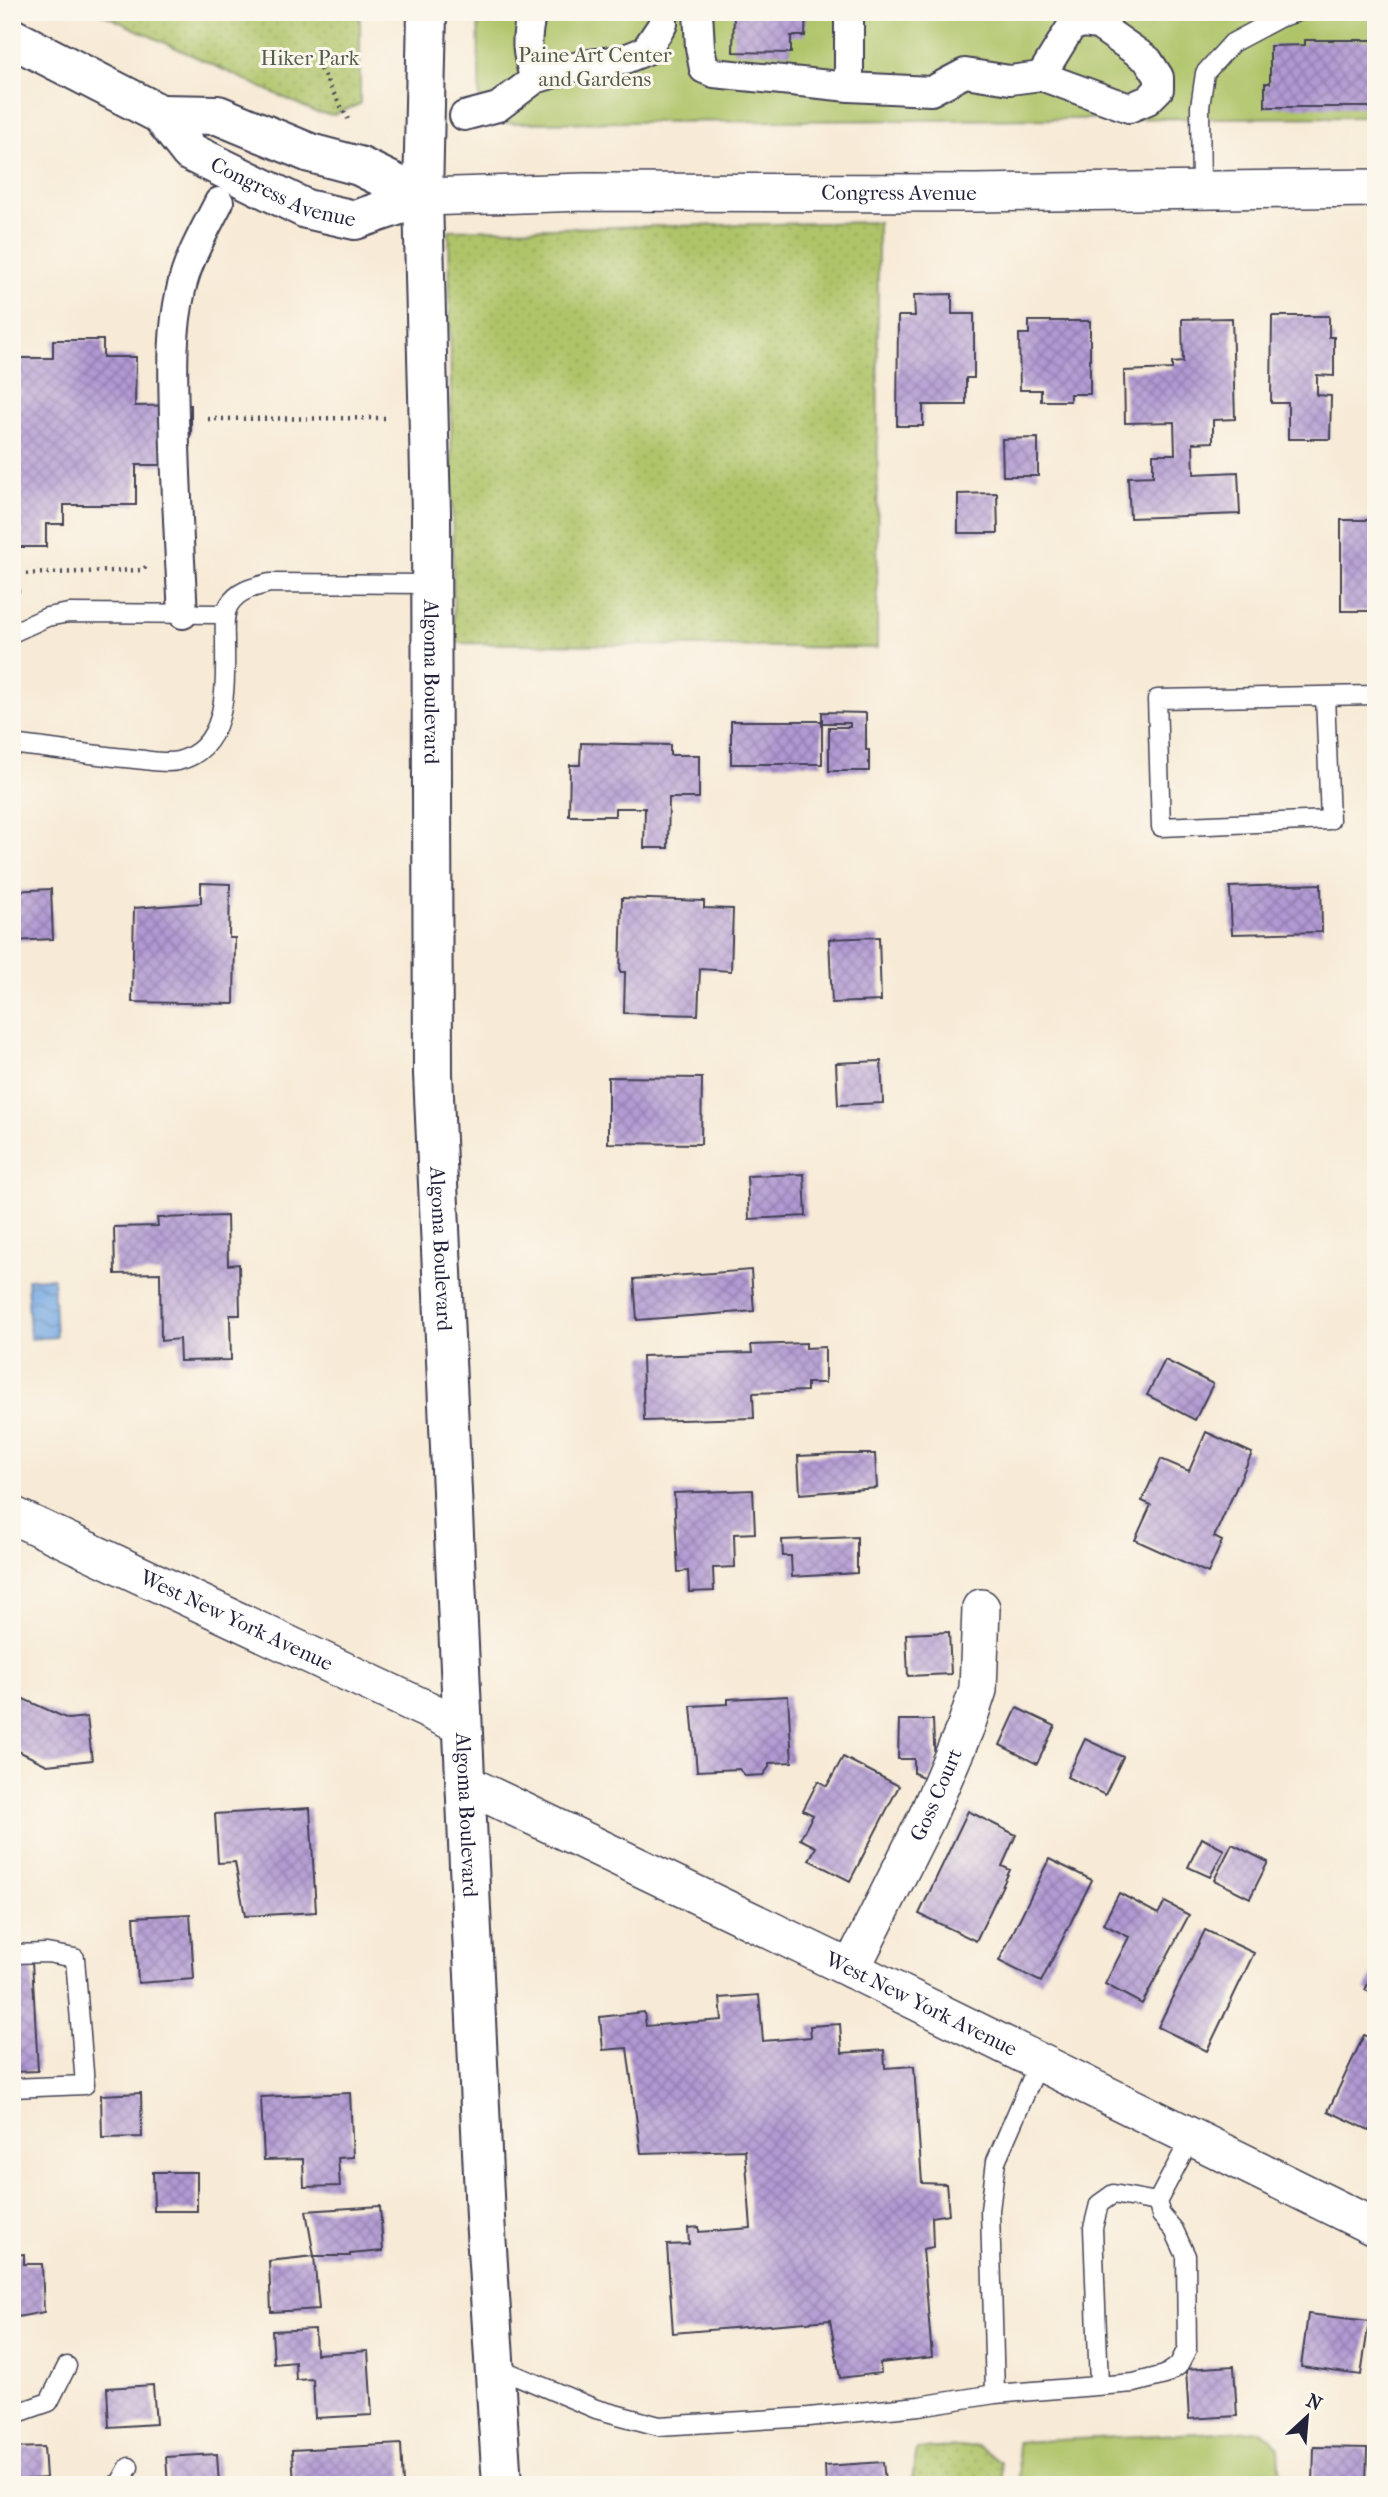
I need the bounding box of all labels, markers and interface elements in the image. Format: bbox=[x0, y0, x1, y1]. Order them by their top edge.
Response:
park label: Paine Art Center and Gardens bbox=[518, 43, 672, 91]
park label: Hiker Park bbox=[261, 46, 360, 70]
street label: Congress Avenue bbox=[207, 152, 358, 232]
street label: Congress Avenue bbox=[821, 181, 977, 205]
street label: Algoma Boulevard bbox=[419, 598, 444, 765]
street label: Algoma Boulevard bbox=[425, 1165, 457, 1332]
street label: West New York Avenue bbox=[135, 1564, 337, 1676]
street label: Algoma Boulevard bbox=[451, 1731, 482, 1899]
street label: Goss Court bbox=[905, 1744, 967, 1845]
street label: West New York Avenue bbox=[821, 1946, 1021, 2061]
north arrow bbox=[1272, 2382, 1342, 2452]
text: N bbox=[1303, 2390, 1326, 2416]

